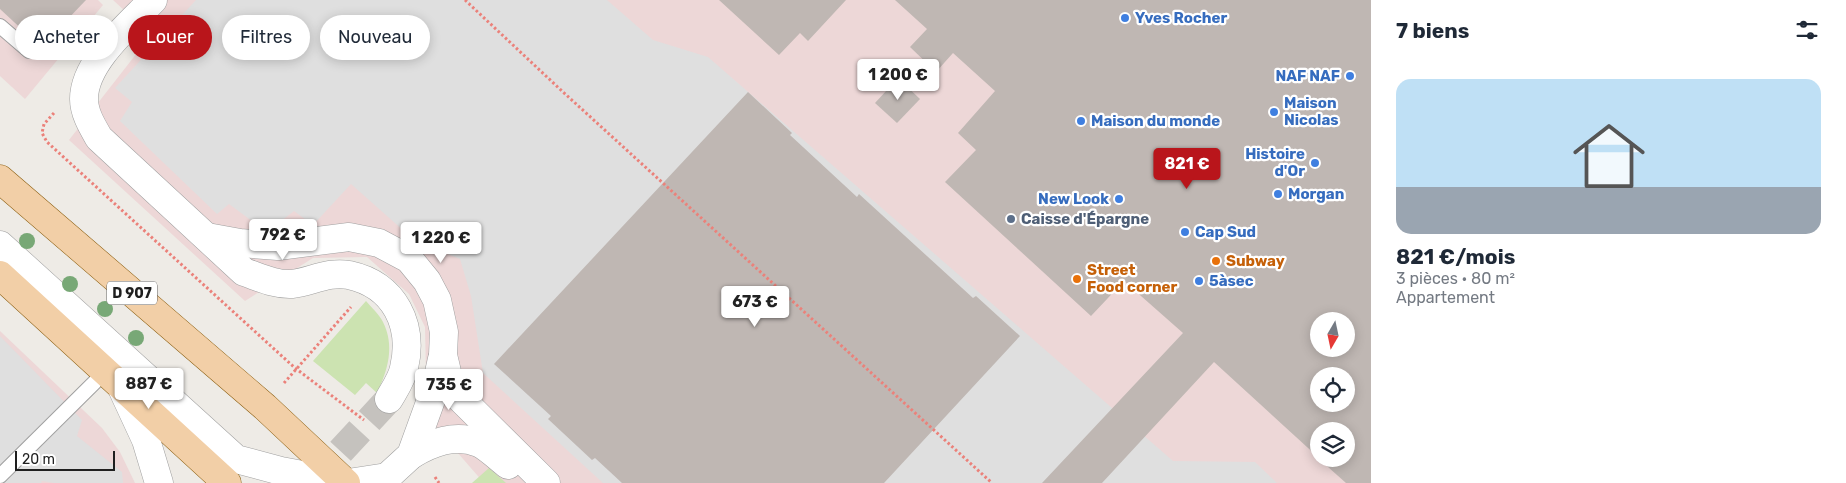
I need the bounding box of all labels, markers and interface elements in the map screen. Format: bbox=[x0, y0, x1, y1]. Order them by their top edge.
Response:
place label: Yves Rocher bbox=[1135, 9, 1227, 27]
marker: Yves Rocher bbox=[1119, 12, 1131, 24]
chip: Acheter bbox=[15, 15, 118, 60]
chip: Louer bbox=[128, 15, 212, 60]
chip: Filtres bbox=[222, 15, 310, 60]
chip: Nouveau bbox=[320, 15, 430, 60]
icon: filters bbox=[1793, 16, 1821, 44]
text: 7 biens bbox=[1396, 18, 1469, 43]
pin: 1 200 € bbox=[852, 58, 944, 101]
text: 1 200 € bbox=[868, 65, 928, 84]
place label: NAF NAF bbox=[1275, 67, 1340, 85]
marker: NAF NAF bbox=[1344, 70, 1356, 82]
place label: Maison Nicolas bbox=[1284, 94, 1339, 129]
marker: Maison Nicolas bbox=[1268, 106, 1280, 118]
icon: home bbox=[1564, 111, 1654, 201]
place label: Maison du monde bbox=[1091, 112, 1220, 130]
marker: Maison du monde bbox=[1075, 115, 1087, 127]
place label: Histoire d'Or bbox=[1245, 145, 1305, 180]
pin: 821 € bbox=[1152, 148, 1222, 190]
text: 821 € bbox=[1164, 154, 1210, 173]
marker: Histoire d'Or bbox=[1309, 157, 1321, 169]
place label: Morgan bbox=[1288, 185, 1344, 203]
marker: Morgan bbox=[1272, 188, 1284, 200]
place label: New Look bbox=[1038, 190, 1109, 208]
marker: New Look bbox=[1113, 193, 1125, 205]
place label: Caisse d'Épargne bbox=[1021, 210, 1149, 228]
marker: Caisse d'Épargne bbox=[1005, 213, 1017, 225]
pin: 792 € bbox=[248, 218, 318, 261]
pin: 1 220 € bbox=[395, 222, 487, 264]
place label: Cap Sud bbox=[1195, 223, 1256, 241]
text: 792 € bbox=[260, 225, 306, 244]
marker: Cap Sud bbox=[1179, 226, 1191, 238]
text: 1 220 € bbox=[411, 228, 471, 247]
text: 821 €/mois bbox=[1396, 244, 1515, 269]
place label: Subway bbox=[1226, 252, 1285, 270]
marker: Subway bbox=[1210, 255, 1222, 267]
place label: Street Food corner bbox=[1087, 261, 1177, 296]
text: 3 pièces · 80 m² bbox=[1396, 269, 1515, 288]
place label: 5àsec bbox=[1209, 272, 1254, 290]
marker: Street Food corner bbox=[1071, 273, 1083, 285]
marker: 5àsec bbox=[1193, 275, 1205, 287]
road number: D 907 bbox=[107, 282, 157, 304]
pin: 673 € bbox=[720, 286, 790, 328]
text: Appartement bbox=[1396, 288, 1495, 307]
text: 673 € bbox=[732, 292, 778, 311]
north arrow bbox=[1310, 312, 1355, 358]
map controls bbox=[1310, 312, 1355, 467]
button: locate bbox=[1310, 367, 1355, 412]
pin: 887 € bbox=[114, 368, 184, 410]
pin: 735 € bbox=[414, 368, 484, 411]
text: 887 € bbox=[126, 374, 172, 393]
text: 735 € bbox=[426, 375, 472, 394]
button: layers bbox=[1310, 422, 1355, 467]
scale bar bbox=[15, 448, 115, 471]
text: 20 m bbox=[22, 451, 55, 468]

